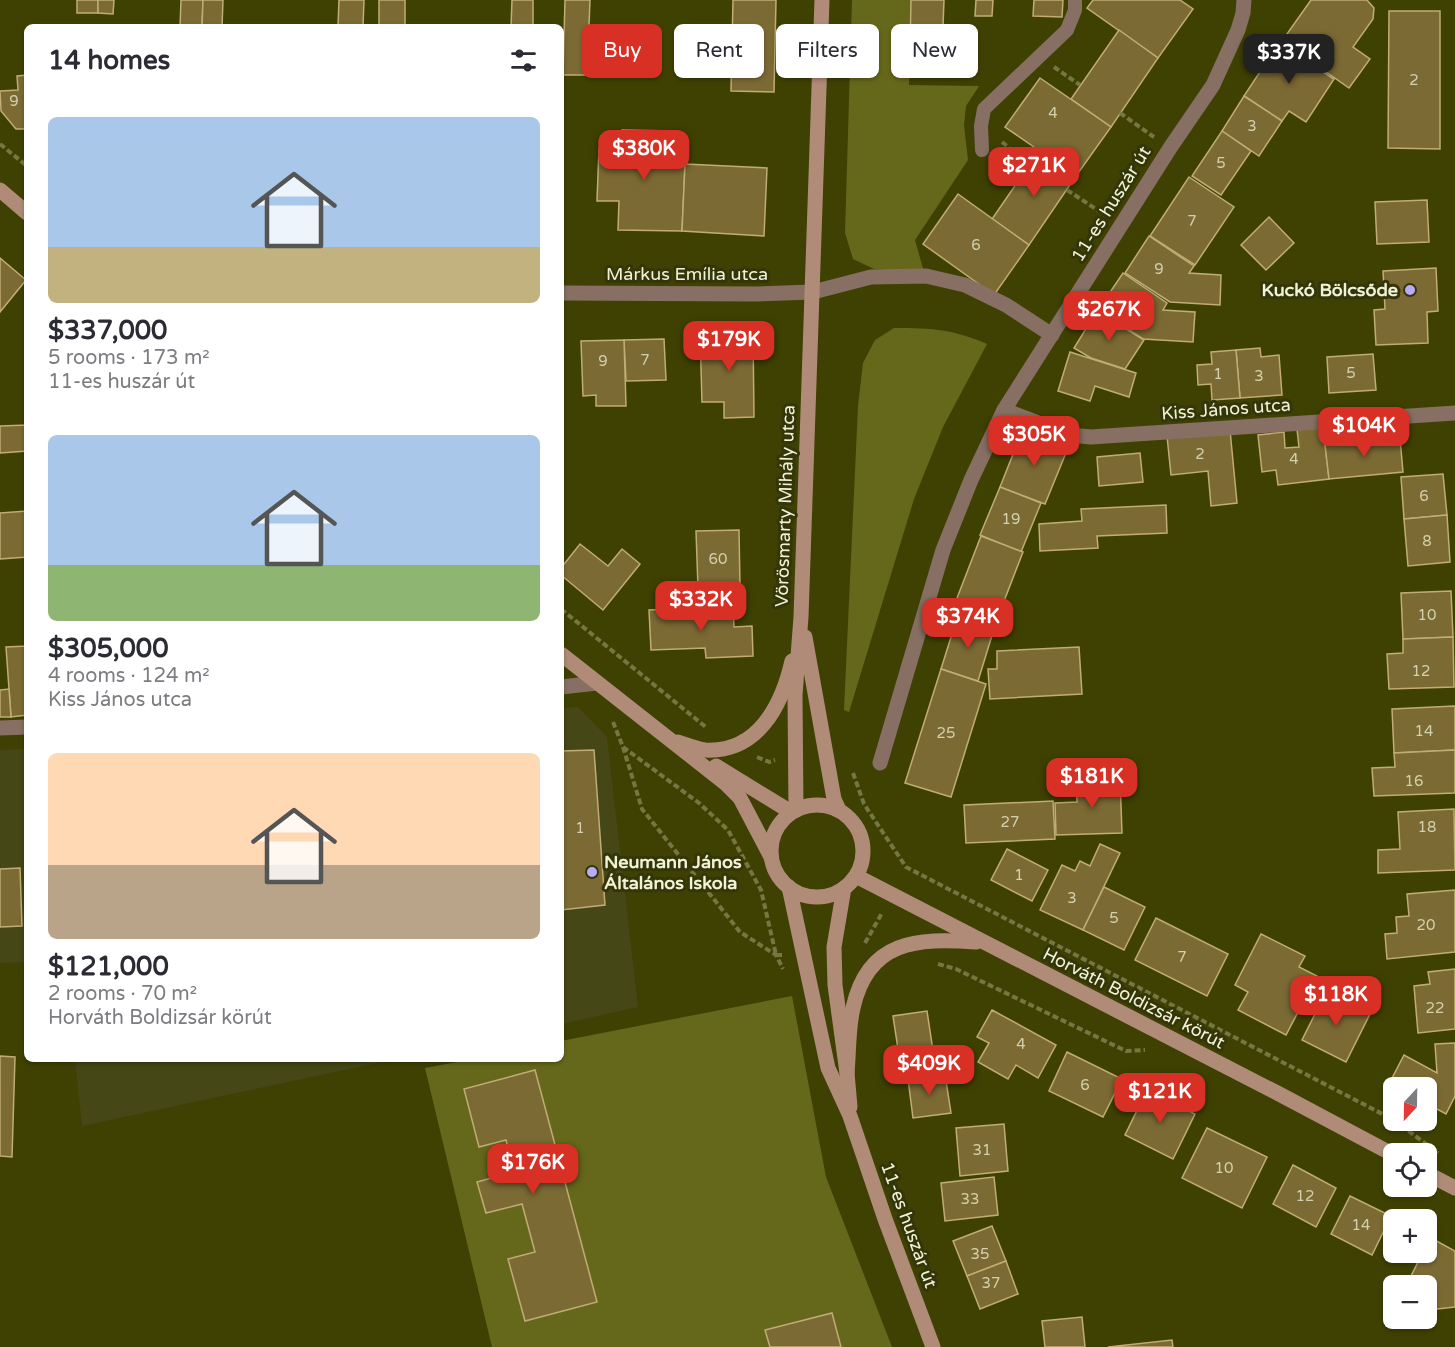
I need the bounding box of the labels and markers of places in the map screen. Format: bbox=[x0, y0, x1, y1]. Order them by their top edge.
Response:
pin: $337K bbox=[1247, 34, 1331, 85]
pin: $380K bbox=[602, 130, 686, 181]
pin: $271K bbox=[992, 147, 1076, 198]
place label: Kuckó Bölcsőde bbox=[1262, 279, 1398, 301]
marker: Kuckó Bölcsőde bbox=[1403, 283, 1417, 297]
pin: $267K bbox=[1067, 291, 1151, 342]
pin: $179K bbox=[687, 321, 771, 372]
pin: $104K bbox=[1322, 407, 1406, 458]
pin: $305K bbox=[992, 416, 1076, 467]
pin: $332K bbox=[659, 581, 743, 632]
pin: $374K bbox=[926, 598, 1010, 649]
pin: $181K bbox=[1050, 758, 1134, 809]
place label: Neumann János Általános Iskola bbox=[604, 851, 742, 894]
marker: Neumann János Általános Iskola bbox=[585, 865, 599, 879]
pin: $118K bbox=[1294, 976, 1378, 1027]
pin: $409K bbox=[887, 1045, 971, 1096]
pin: $121K bbox=[1118, 1073, 1202, 1124]
pin: $176K bbox=[491, 1144, 575, 1195]

